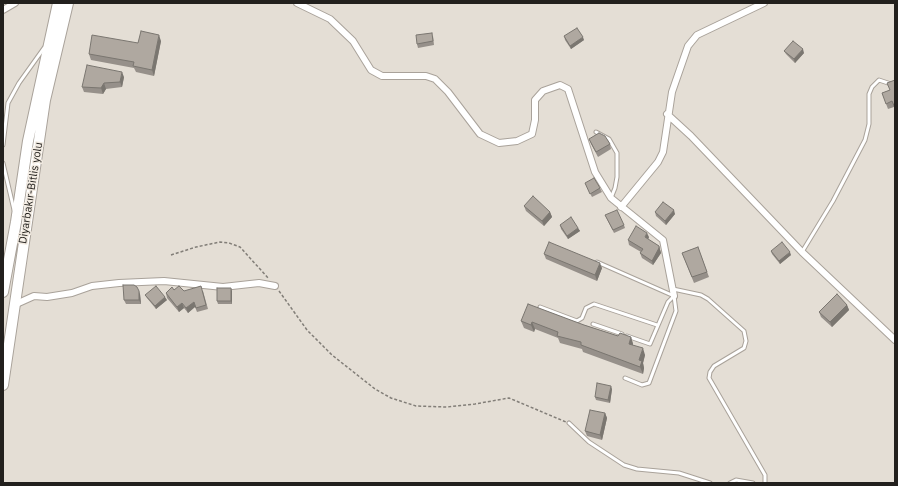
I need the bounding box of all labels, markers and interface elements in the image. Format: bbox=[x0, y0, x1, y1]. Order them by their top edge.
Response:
street label: Diyarbakır-Bitlis yolu bbox=[16, 141, 46, 245]

